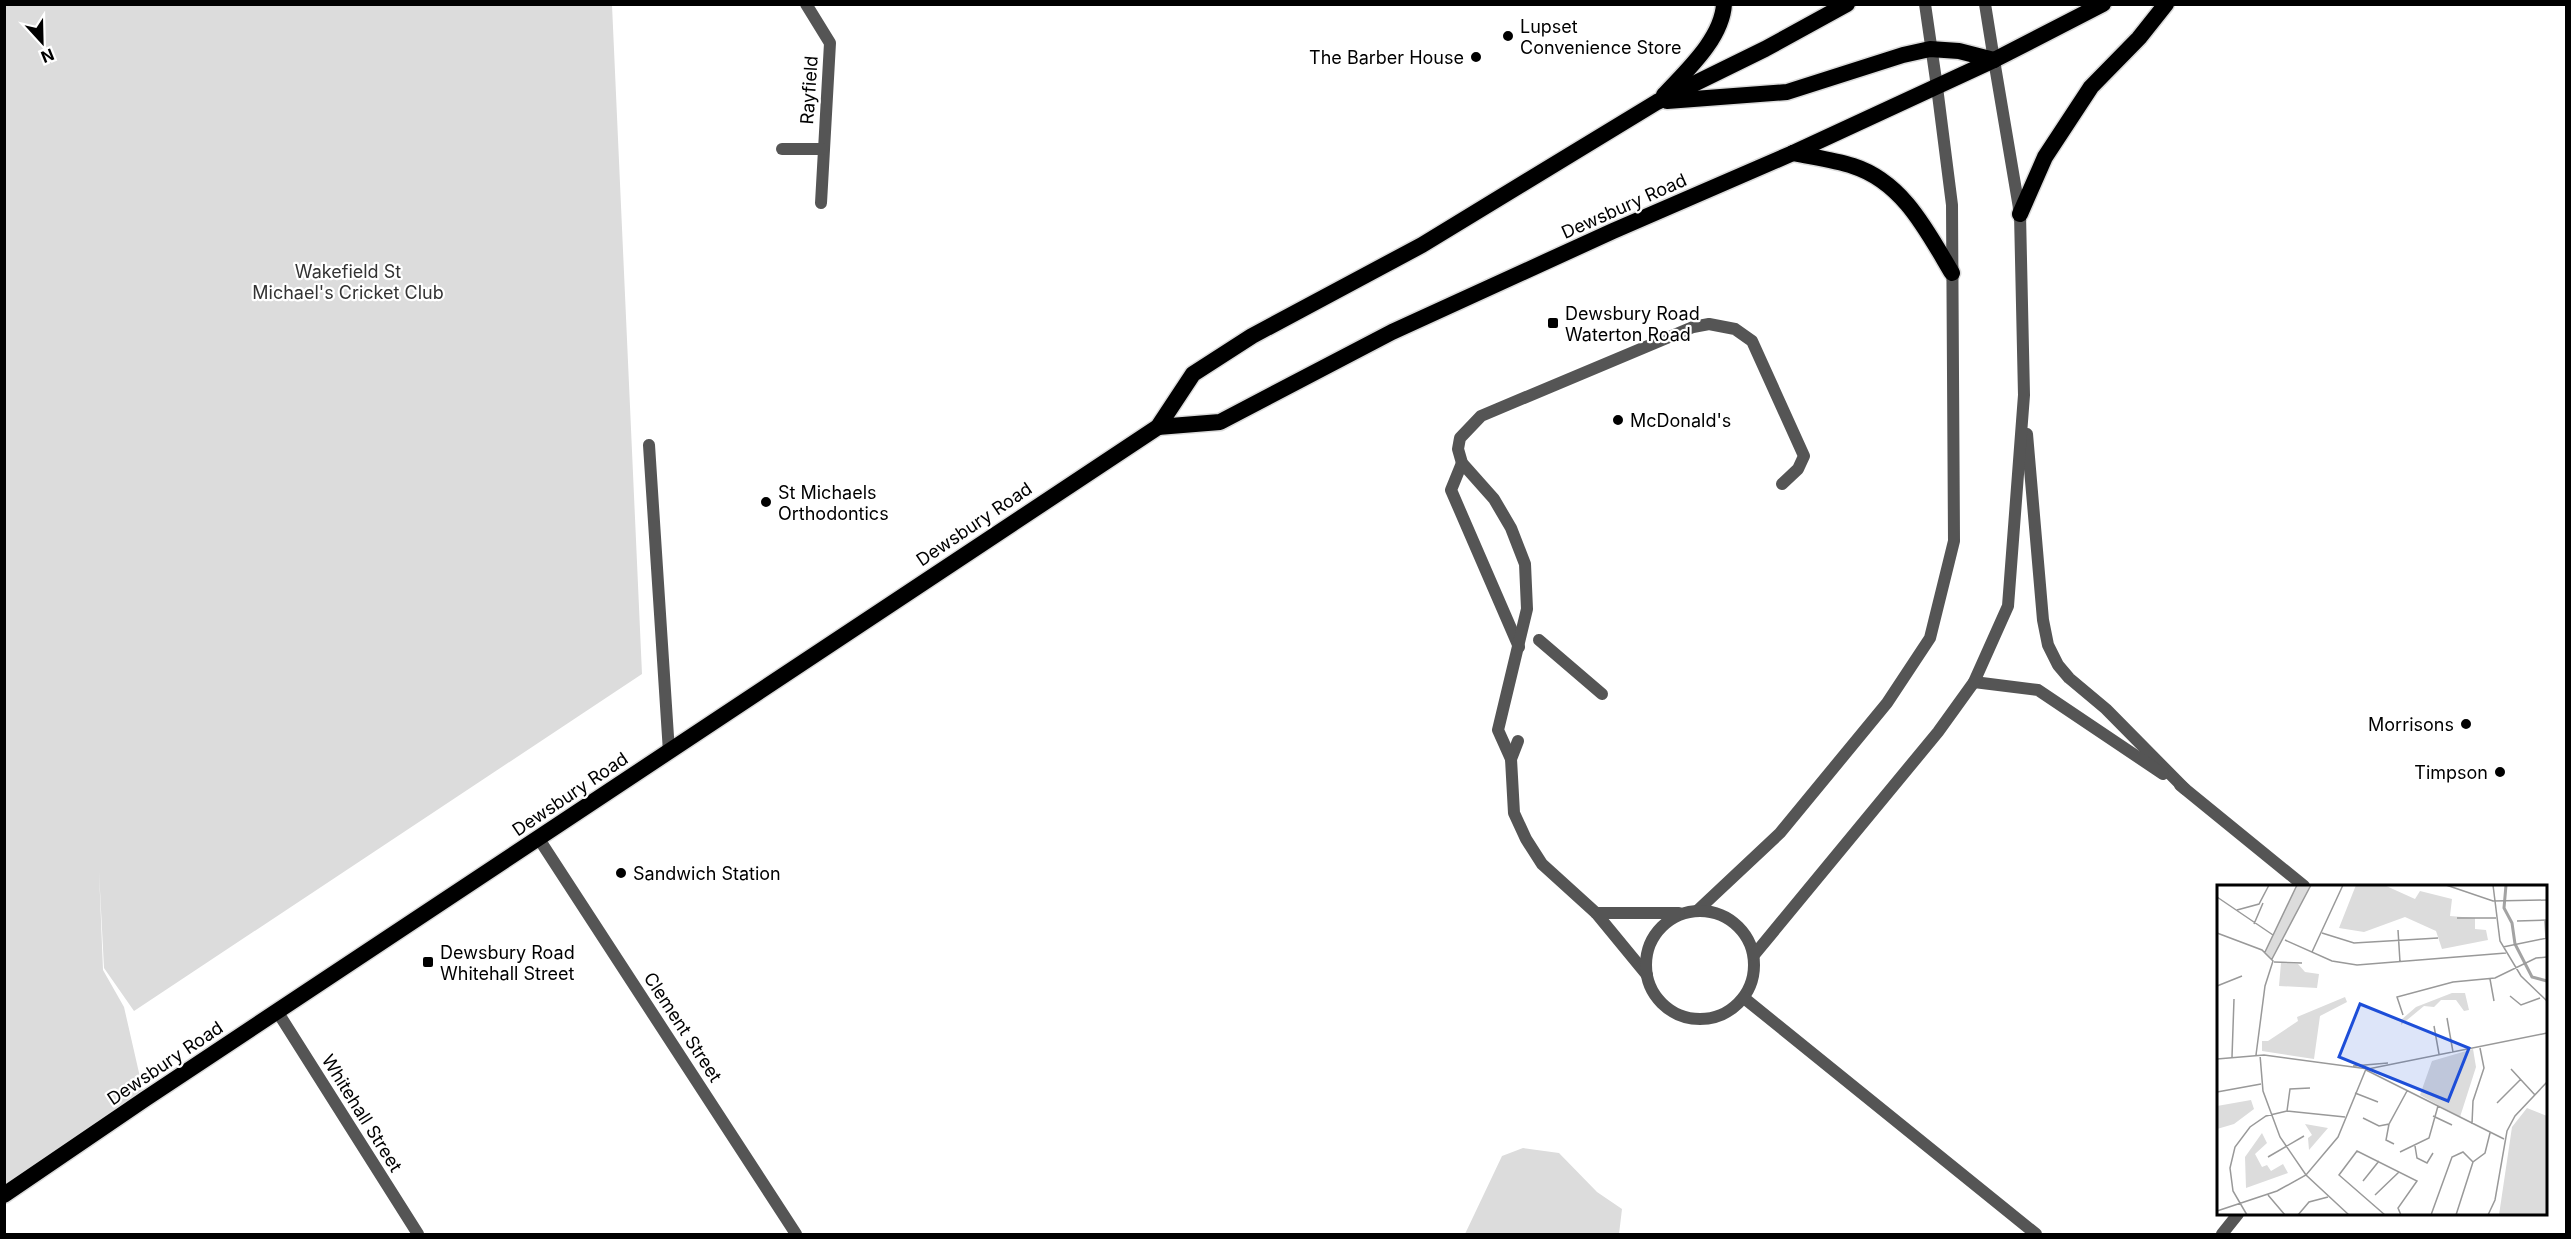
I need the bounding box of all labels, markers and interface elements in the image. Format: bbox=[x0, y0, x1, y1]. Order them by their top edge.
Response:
north arrow bbox=[12, 12, 72, 72]
place label: Lupset Convenience Store bbox=[1520, 16, 1682, 58]
marker: Lupset Convenience Store bbox=[1501, 29, 1515, 43]
text: N bbox=[38, 44, 57, 67]
place label: The Barber House bbox=[1309, 47, 1464, 68]
marker: The Barber House bbox=[1469, 50, 1483, 64]
street label: Rayfield bbox=[796, 55, 822, 125]
street label: Dewsbury Road bbox=[1558, 169, 1690, 243]
park label: Wakefield St Michael's Cricket Club bbox=[252, 261, 444, 303]
place label: Dewsbury Road Waterton Road bbox=[1565, 303, 1700, 345]
marker: Dewsbury Road Waterton Road bbox=[1546, 316, 1560, 330]
place label: McDonald's bbox=[1630, 410, 1731, 431]
marker: McDonald's bbox=[1611, 413, 1625, 427]
street label: Dewsbury Road bbox=[912, 478, 1036, 570]
place label: St Michaels Orthodontics bbox=[778, 482, 889, 524]
marker: St Michaels Orthodontics bbox=[759, 495, 773, 509]
place label: Morrisons bbox=[2368, 714, 2454, 735]
marker: Morrisons bbox=[2459, 717, 2473, 731]
street label: Dewsbury Road bbox=[508, 748, 632, 840]
place label: Timpson bbox=[2414, 762, 2488, 783]
marker: Timpson bbox=[2493, 765, 2507, 779]
place label: Sandwich Station bbox=[633, 863, 781, 884]
marker: Sandwich Station bbox=[614, 866, 628, 880]
inset map bbox=[2217, 885, 2547, 1215]
place label: Dewsbury Road Whitehall Street bbox=[440, 942, 575, 984]
marker: Dewsbury Road Whitehall Street bbox=[421, 955, 435, 969]
street label: Clement Street bbox=[640, 968, 726, 1086]
street label: Dewsbury Road bbox=[103, 1017, 227, 1109]
street label: Whitehall Street bbox=[318, 1050, 407, 1176]

